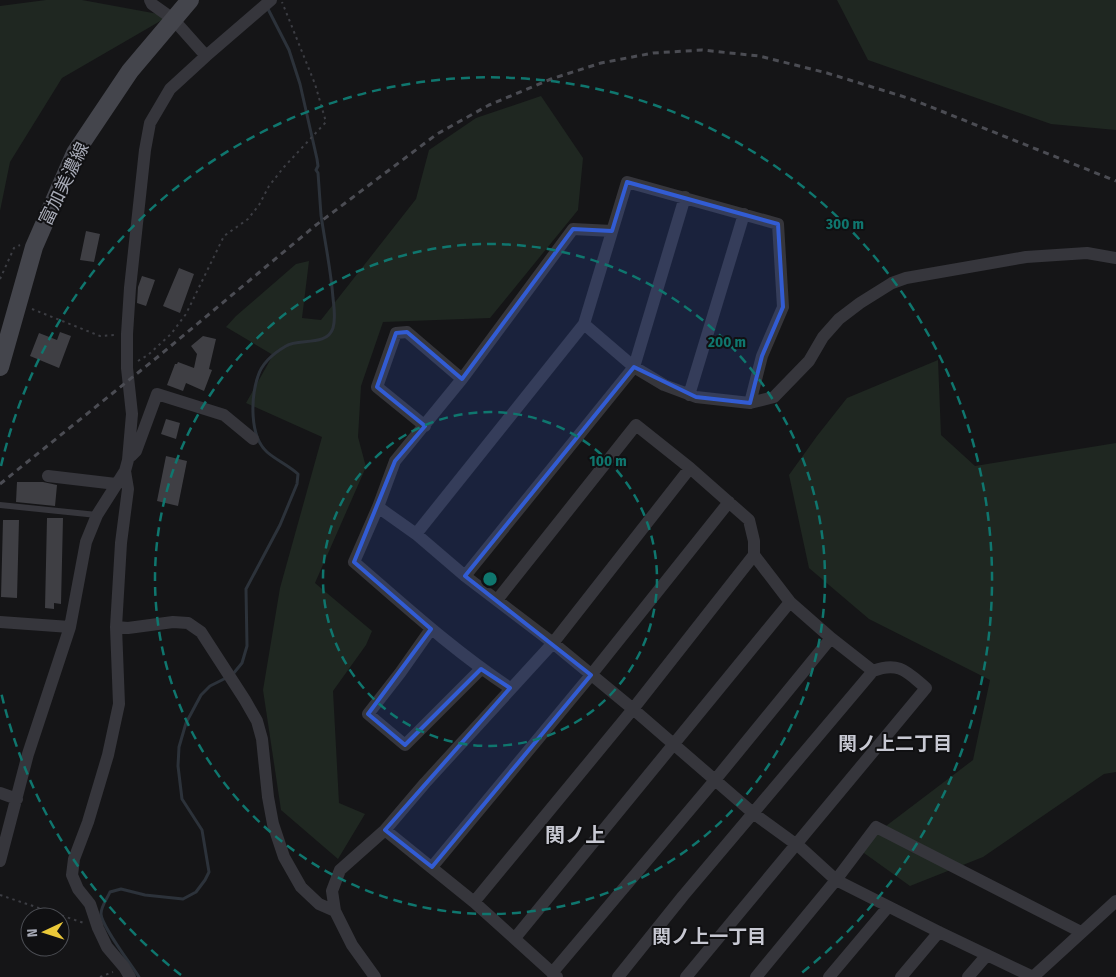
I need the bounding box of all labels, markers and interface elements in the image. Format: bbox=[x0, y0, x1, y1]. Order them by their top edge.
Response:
street label: 富加美濃線 bbox=[34, 139, 94, 229]
text: 300 m bbox=[825, 215, 864, 233]
text: 200 m bbox=[707, 333, 746, 351]
text: 100 m bbox=[589, 452, 627, 470]
centre of rings bbox=[481, 570, 499, 588]
district label: 関ノ上二丁目 bbox=[838, 732, 952, 755]
district label: 関ノ上 bbox=[545, 823, 605, 847]
north arrow bbox=[20, 907, 70, 957]
district label: 関ノ上一丁目 bbox=[652, 925, 766, 948]
text: N bbox=[24, 928, 41, 938]

